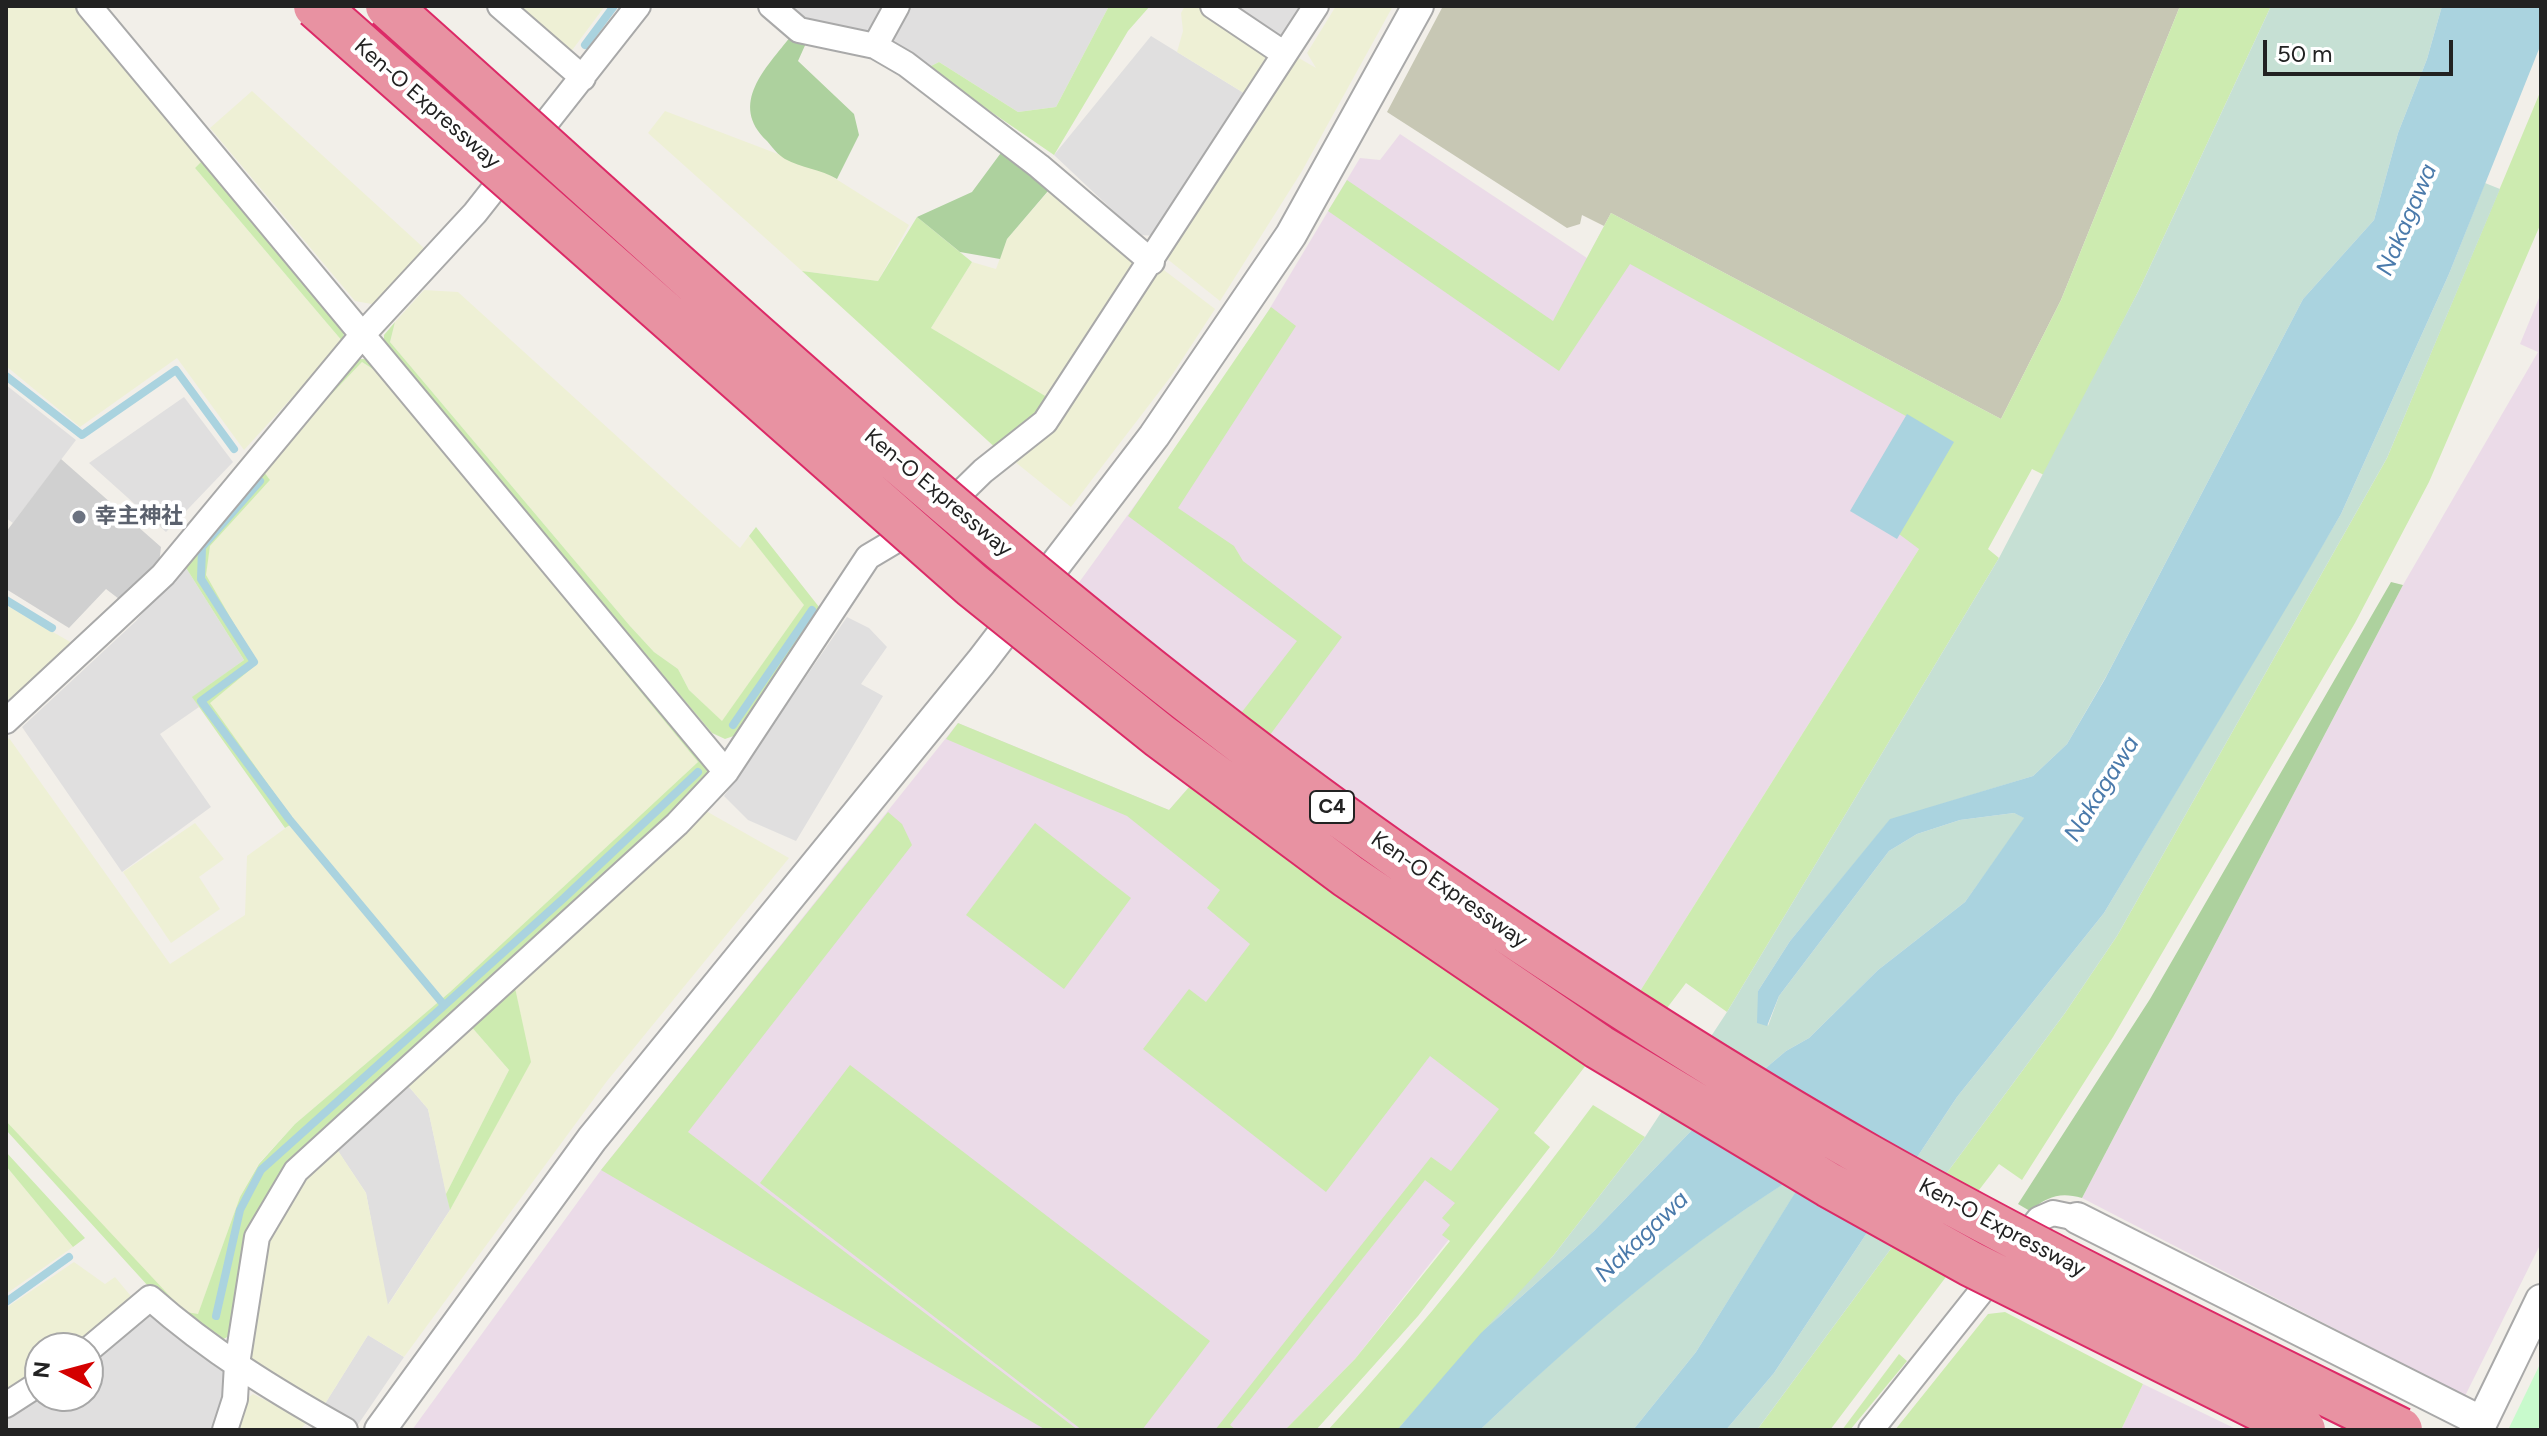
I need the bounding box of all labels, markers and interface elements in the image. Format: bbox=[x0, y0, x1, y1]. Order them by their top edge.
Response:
scale bar bbox=[2267, 24, 2457, 74]
street label: Ken-O Expressway bbox=[348, 33, 506, 175]
text: 50 m bbox=[2277, 39, 2333, 68]
water label: Nakagawa bbox=[2371, 160, 2443, 280]
street label: Ken-O Expressway bbox=[859, 423, 1017, 563]
place label: 幸主神社 bbox=[95, 504, 183, 530]
marker: 幸主神社 bbox=[70, 508, 88, 526]
water label: Nakagawa bbox=[2058, 731, 2146, 847]
road number: C4 bbox=[1310, 791, 1354, 823]
street label: Ken-O Expressway bbox=[1366, 826, 1532, 954]
street label: Ken-O Expressway bbox=[1914, 1173, 2090, 1283]
water label: Nakagawa bbox=[1589, 1185, 1695, 1289]
north arrow bbox=[24, 1332, 104, 1412]
text: N bbox=[27, 1360, 56, 1380]

